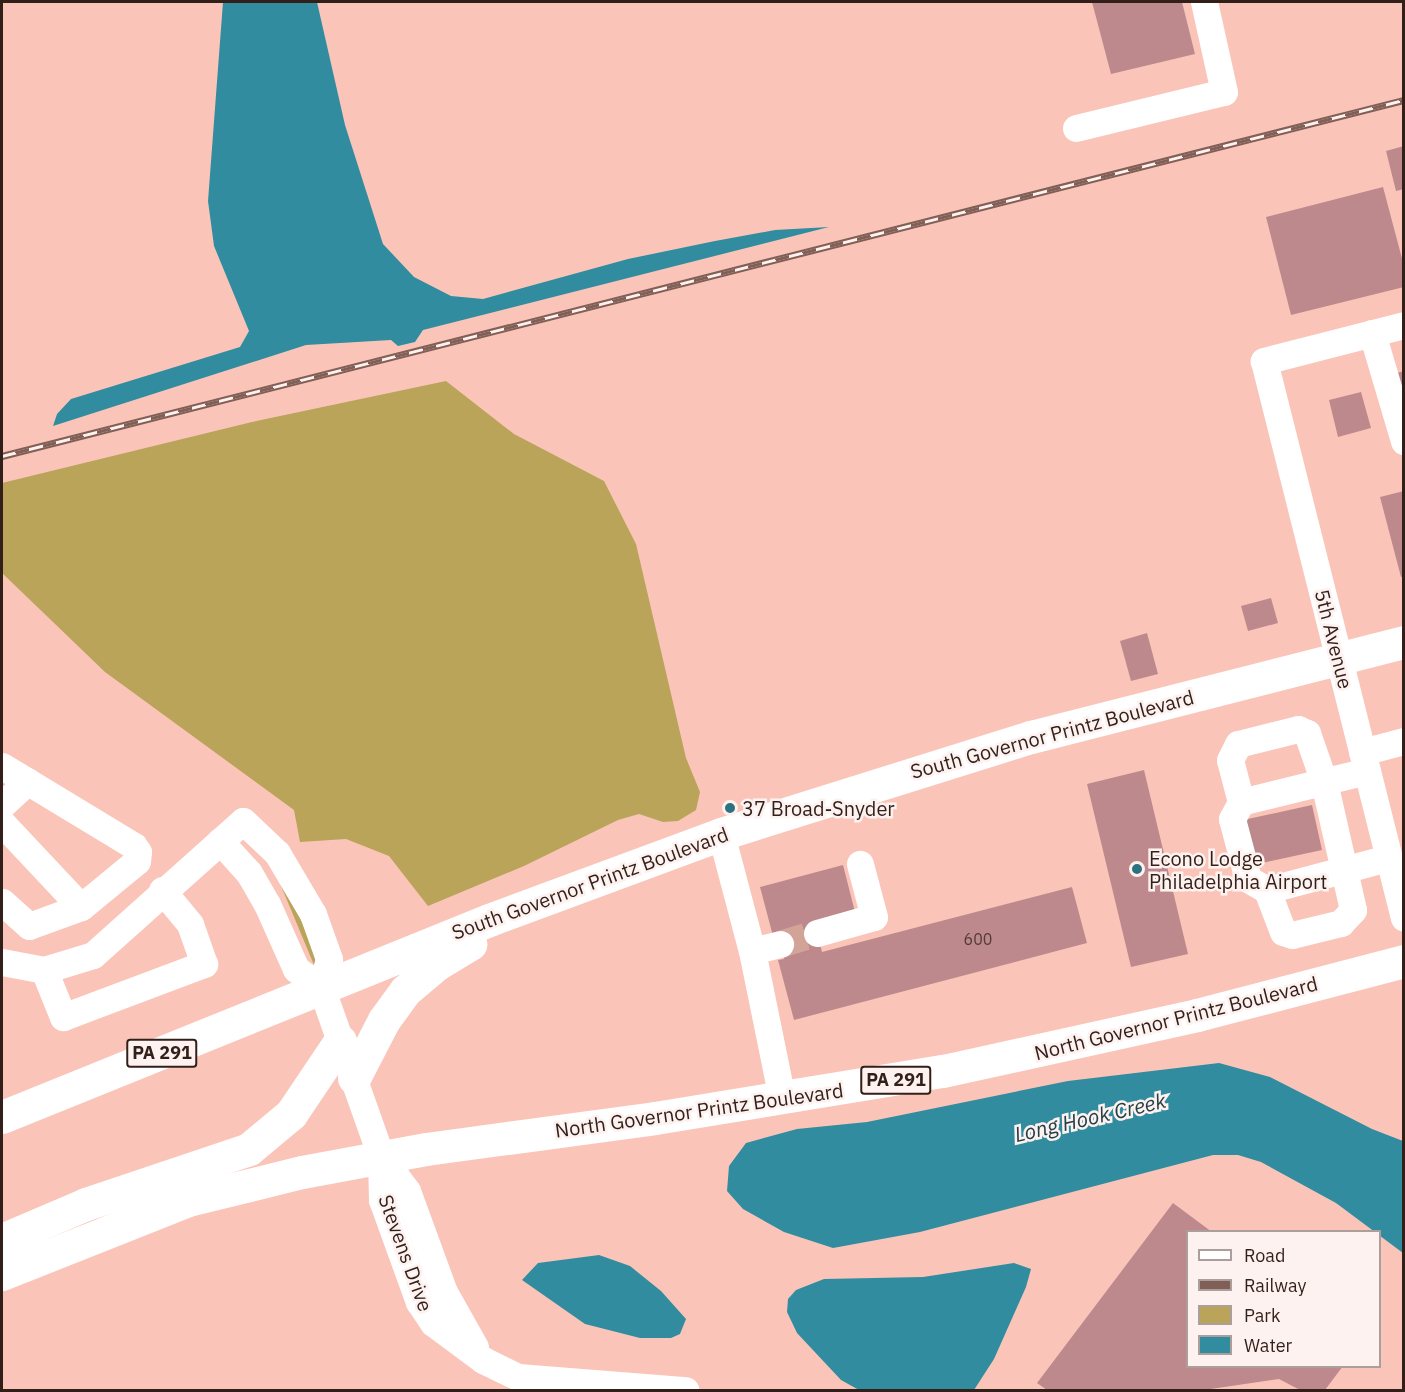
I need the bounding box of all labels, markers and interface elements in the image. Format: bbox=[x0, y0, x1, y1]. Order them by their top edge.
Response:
street label: 5th Avenue bbox=[1310, 587, 1358, 691]
street label: South Governor Printz Boulevard bbox=[908, 685, 1196, 783]
place label: 37 Broad-Snyder bbox=[742, 796, 895, 820]
marker: 37 Broad-Snyder bbox=[723, 801, 737, 815]
street label: South Governor Printz Boulevard bbox=[448, 822, 732, 944]
place label: Econo Lodge Philadelphia Airport bbox=[1149, 846, 1327, 893]
marker: Econo Lodge Philadelphia Airport bbox=[1130, 862, 1144, 876]
house number: 600 bbox=[964, 929, 992, 949]
street label: North Governor Printz Boulevard bbox=[1032, 971, 1320, 1065]
road number: PA 291 bbox=[126, 1038, 198, 1068]
road number: PA 291 bbox=[860, 1065, 932, 1095]
street label: North Governor Printz Boulevard bbox=[553, 1078, 845, 1142]
water label: Long Hook Creek bbox=[1012, 1087, 1168, 1147]
street label: Stevens Drive bbox=[374, 1191, 438, 1315]
legend bbox=[1186, 1230, 1381, 1368]
text: Road bbox=[1244, 1244, 1285, 1267]
text: Railway bbox=[1244, 1274, 1306, 1297]
text: Park bbox=[1244, 1304, 1280, 1327]
text: Water bbox=[1244, 1334, 1292, 1357]

